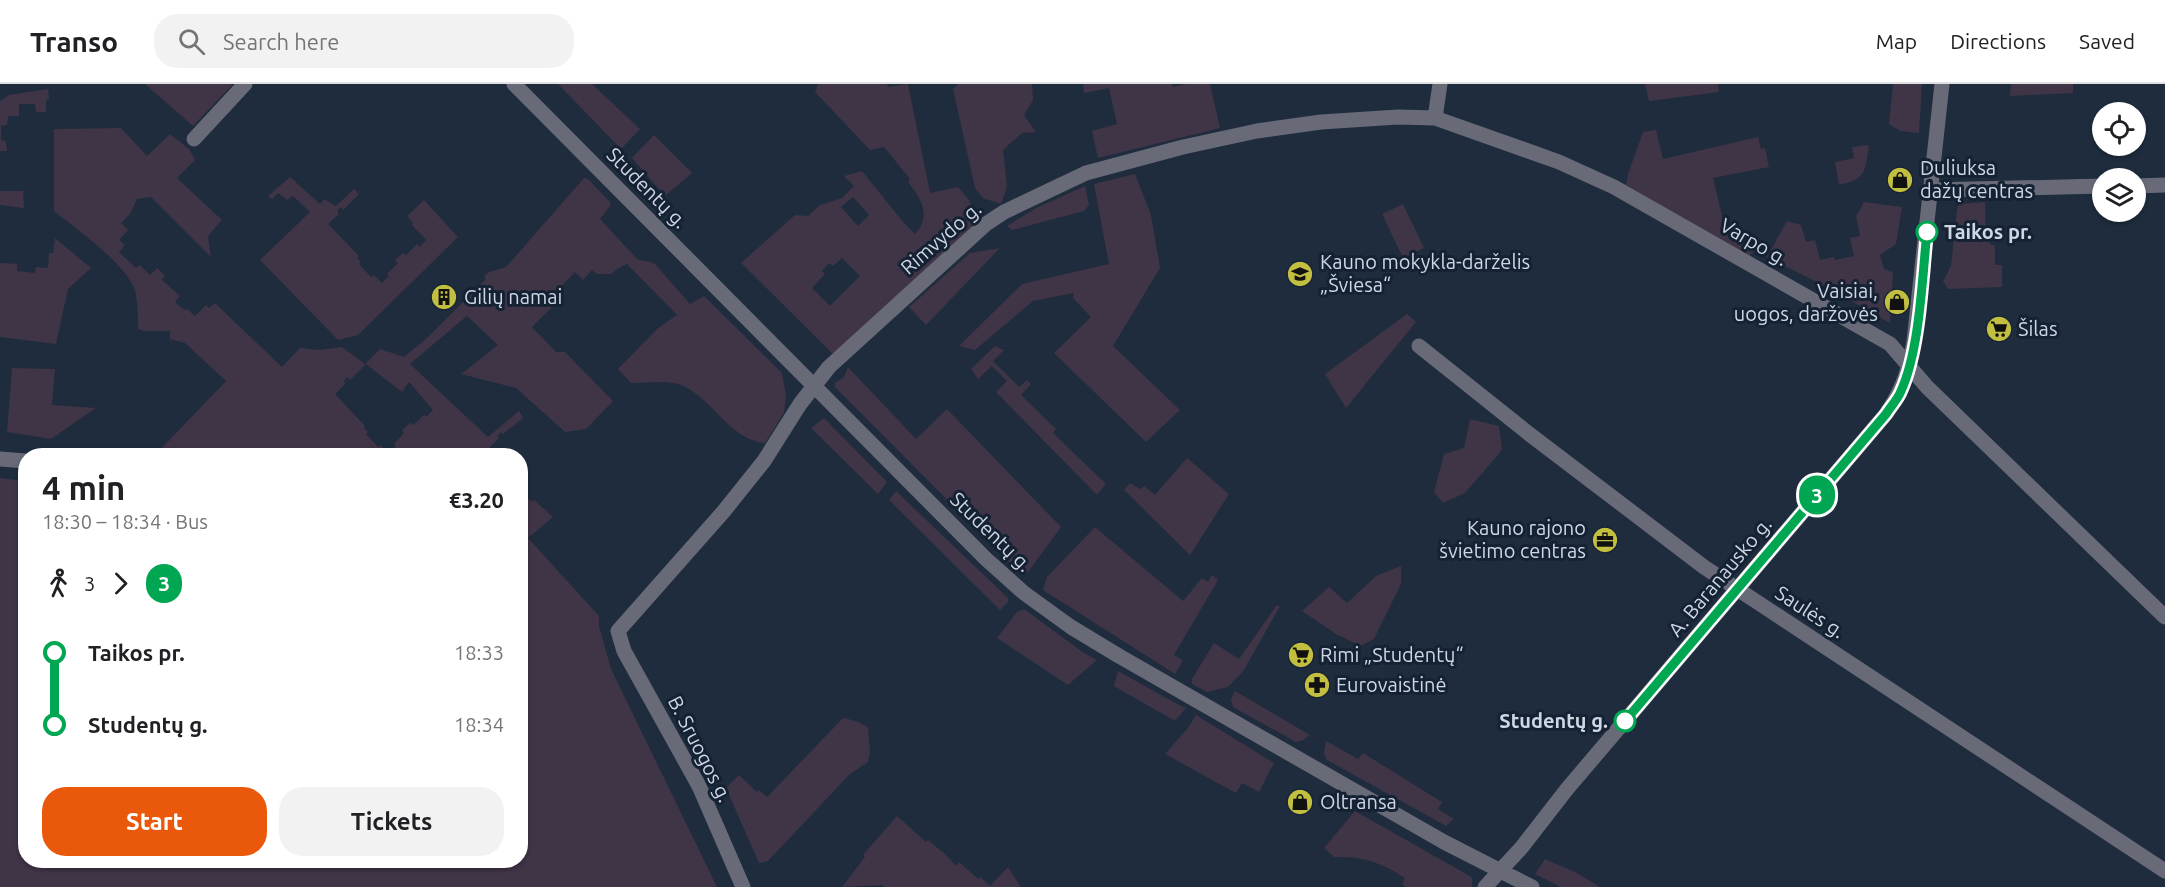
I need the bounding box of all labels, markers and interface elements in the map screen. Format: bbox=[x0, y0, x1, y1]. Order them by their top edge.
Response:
search box bbox=[154, 14, 574, 68]
icon: search bbox=[175, 25, 208, 58]
text: Transo bbox=[30, 26, 118, 57]
text: Search here bbox=[223, 29, 339, 54]
text: Map bbox=[1876, 29, 1917, 53]
text: Directions bbox=[1950, 29, 2046, 53]
text: Saved bbox=[2079, 29, 2135, 53]
map controls bbox=[2092, 102, 2146, 222]
button: locate bbox=[2092, 102, 2146, 156]
street label: Studentų g. bbox=[602, 143, 692, 233]
place label: Duliuksa dažų centras bbox=[1920, 156, 2033, 202]
shop icon: Duliuksa dažų centras bbox=[1885, 165, 1915, 195]
button: layers bbox=[2092, 168, 2146, 222]
street label: Rimvydo g. bbox=[896, 197, 985, 279]
street label: Varpo g. bbox=[1716, 213, 1792, 270]
place label: Taikos pr. bbox=[1944, 220, 2032, 243]
marker: Taikos pr. bbox=[1916, 221, 1938, 243]
place label: Kauno mokykla-darželis „Šviesa“ bbox=[1320, 250, 1530, 296]
school or university icon: Kauno mokykla-darželis „Šviesa“ bbox=[1285, 259, 1315, 289]
place label: Vaisiai, uogos, daržovės bbox=[1734, 279, 1878, 325]
building icon: Gilių namai bbox=[429, 282, 459, 312]
place label: Gilių namai bbox=[464, 285, 562, 308]
shop icon: Vaisiai, uogos, daržovės bbox=[1882, 287, 1912, 317]
supermarket icon: Šilas bbox=[1984, 314, 2014, 344]
place label: Šilas bbox=[2018, 317, 2058, 340]
text: 4 min bbox=[42, 469, 125, 506]
line badge: 3 bbox=[1798, 476, 1836, 514]
text: 3 bbox=[1811, 483, 1823, 507]
text: €3.20 bbox=[449, 487, 504, 512]
street label: Studentų g. bbox=[946, 487, 1037, 576]
text: 18:30 – 18:34 · Bus bbox=[42, 510, 208, 533]
street label: A. Baranausko g. bbox=[1663, 513, 1776, 641]
place label: Kauno rajono švietimo centras bbox=[1439, 516, 1586, 562]
office icon: Kauno rajono švietimo centras bbox=[1590, 525, 1620, 555]
icon: walk bbox=[42, 567, 75, 600]
icon: forward bbox=[104, 567, 137, 600]
text: 3 bbox=[158, 571, 170, 595]
text: 3 bbox=[84, 572, 95, 595]
street label: Saulės g. bbox=[1771, 581, 1849, 643]
text: Taikos pr. bbox=[88, 640, 185, 665]
supermarket icon: Rimi „Studentų“ bbox=[1286, 640, 1316, 670]
text: 18:33 bbox=[454, 641, 504, 664]
place label: Rimi „Studentų“ bbox=[1320, 643, 1463, 666]
pharmacy icon: Eurovaistinė bbox=[1302, 670, 1332, 700]
place label: Eurovaistinė bbox=[1336, 673, 1446, 696]
street label: B. Sruogos g. bbox=[664, 692, 737, 806]
place label: Studentų g. bbox=[1499, 709, 1608, 732]
marker: Studentų g. bbox=[1614, 710, 1636, 732]
text: Studentų g. bbox=[88, 712, 208, 737]
text: 18:34 bbox=[454, 713, 504, 736]
button: Start bbox=[42, 787, 267, 856]
button: Tickets bbox=[279, 787, 504, 856]
shop icon: Oltransa bbox=[1285, 787, 1315, 817]
place label: Oltransa bbox=[1320, 790, 1397, 813]

